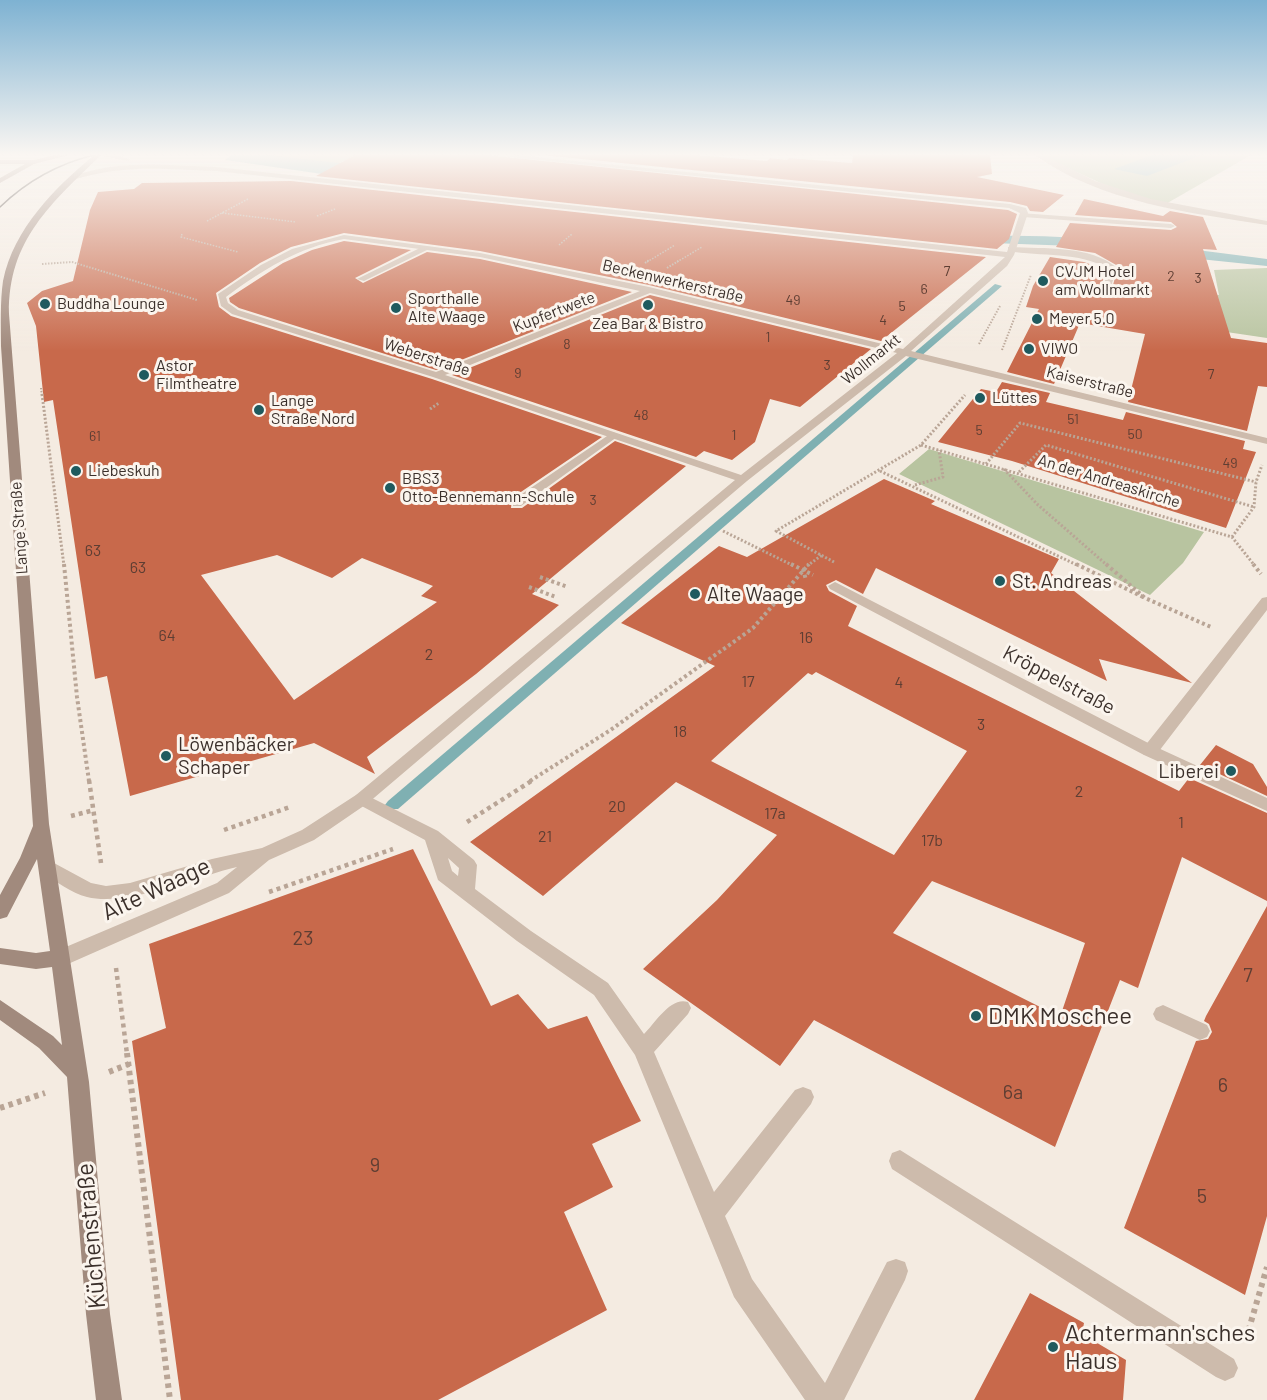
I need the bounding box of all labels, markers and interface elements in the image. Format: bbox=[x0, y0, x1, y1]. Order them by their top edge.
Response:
street label: Beckenwerkerstraße bbox=[601, 255, 745, 307]
place label: CVJM Hotel am Wollmarkt bbox=[1055, 262, 1150, 300]
house number: 7 bbox=[944, 263, 950, 279]
house number: 2 bbox=[1167, 268, 1175, 284]
house number: 3 bbox=[1194, 270, 1202, 286]
marker: CVJM Hotel am Wollmarkt bbox=[1036, 274, 1050, 288]
house number: 6 bbox=[920, 281, 928, 297]
street label: Kupfertwete bbox=[510, 288, 598, 336]
place label: Sporthalle Alte Waage bbox=[408, 289, 485, 327]
house number: 49 bbox=[785, 292, 801, 308]
place label: Buddha Lounge bbox=[57, 294, 165, 314]
marker: Buddha Lounge bbox=[38, 297, 52, 311]
marker: Zea Bar & Bistro bbox=[641, 298, 655, 312]
house number: 5 bbox=[898, 298, 906, 314]
marker: Sporthalle Alte Waage bbox=[389, 301, 403, 315]
place label: Meyer 5.0 bbox=[1049, 309, 1115, 329]
house number: 4 bbox=[879, 312, 887, 328]
marker: Meyer 5.0 bbox=[1030, 312, 1044, 326]
place label: Zea Bar & Bistro bbox=[592, 314, 704, 334]
house number: 1 bbox=[766, 329, 770, 345]
street label: Wollmarkt bbox=[838, 329, 904, 389]
street label: Weberstraße bbox=[381, 334, 473, 380]
house number: 8 bbox=[563, 336, 571, 352]
place label: VIWO bbox=[1041, 339, 1078, 359]
marker: VIWO bbox=[1022, 342, 1036, 356]
place label: Astor Filmtheatre bbox=[156, 356, 237, 394]
house number: 3 bbox=[823, 357, 831, 373]
street label: Kaiserstraße bbox=[1045, 362, 1135, 402]
house number: 9 bbox=[514, 365, 522, 381]
house number: 7 bbox=[1208, 366, 1214, 382]
marker: Astor Filmtheatre bbox=[137, 368, 151, 382]
place label: Lüttes bbox=[992, 388, 1037, 408]
place label: Lange Straße Nord bbox=[271, 391, 355, 429]
marker: Lüttes bbox=[973, 391, 987, 405]
marker: Lange Straße Nord bbox=[252, 403, 266, 417]
house number: 48 bbox=[633, 407, 649, 423]
house number: 51 bbox=[1067, 411, 1079, 427]
house number: 5 bbox=[975, 422, 983, 438]
house number: 50 bbox=[1127, 426, 1143, 442]
house number: 1 bbox=[732, 427, 736, 443]
house number: 61 bbox=[89, 428, 101, 444]
street label: An der Andreaskirche bbox=[1035, 450, 1183, 512]
house number: 49 bbox=[1222, 455, 1238, 471]
place label: Liebeskuh bbox=[88, 461, 160, 481]
marker: Liebeskuh bbox=[69, 464, 83, 478]
place label: BBS3 Otto-Bennemann-Schule bbox=[402, 469, 575, 507]
street label: Lange Straße bbox=[6, 481, 32, 575]
marker: BBS3 Otto-Bennemann-Schule bbox=[383, 481, 397, 495]
house number: 3 bbox=[589, 492, 597, 508]
house number: 63 bbox=[85, 541, 101, 561]
house number: 63 bbox=[130, 558, 146, 578]
place label: St. Andreas bbox=[1012, 569, 1112, 593]
marker: St. Andreas bbox=[993, 574, 1007, 588]
place label: Alte Waage bbox=[707, 582, 804, 606]
marker: Alte Waage bbox=[688, 587, 702, 601]
house number: 64 bbox=[158, 626, 176, 646]
house number: 16 bbox=[799, 628, 813, 648]
street label: Kröppelstraße bbox=[999, 640, 1119, 720]
house number: 2 bbox=[425, 645, 433, 665]
house number: 17 bbox=[741, 672, 755, 692]
house number: 4 bbox=[895, 673, 903, 693]
house number: 3 bbox=[977, 715, 985, 735]
house number: 18 bbox=[673, 722, 687, 742]
place label: Löwenbäcker Schaper bbox=[178, 732, 294, 779]
marker: Löwenbäcker Schaper bbox=[159, 749, 173, 763]
place label: Liberei bbox=[1158, 759, 1219, 783]
marker: Liberei bbox=[1224, 764, 1238, 778]
house number: 2 bbox=[1075, 782, 1083, 802]
house number: 20 bbox=[608, 797, 626, 817]
house number: 17a bbox=[764, 804, 786, 824]
house number: 1 bbox=[1178, 813, 1184, 833]
house number: 21 bbox=[538, 827, 552, 847]
house number: 17b bbox=[921, 831, 943, 851]
street label: Alte Waage bbox=[97, 851, 215, 927]
house number: 23 bbox=[293, 926, 313, 950]
house number: 7 bbox=[1243, 963, 1253, 987]
place label: DMK Moschee bbox=[988, 1002, 1132, 1030]
marker: DMK Moschee bbox=[969, 1009, 983, 1023]
house number: 6 bbox=[1218, 1073, 1228, 1097]
house number: 6a bbox=[1003, 1080, 1023, 1104]
house number: 9 bbox=[370, 1153, 380, 1177]
street label: Küchenstraße bbox=[70, 1162, 112, 1310]
house number: 5 bbox=[1197, 1184, 1207, 1208]
place label: Achtermann'sches Haus bbox=[1065, 1319, 1255, 1375]
marker: Achtermann'sches Haus bbox=[1046, 1340, 1060, 1354]

